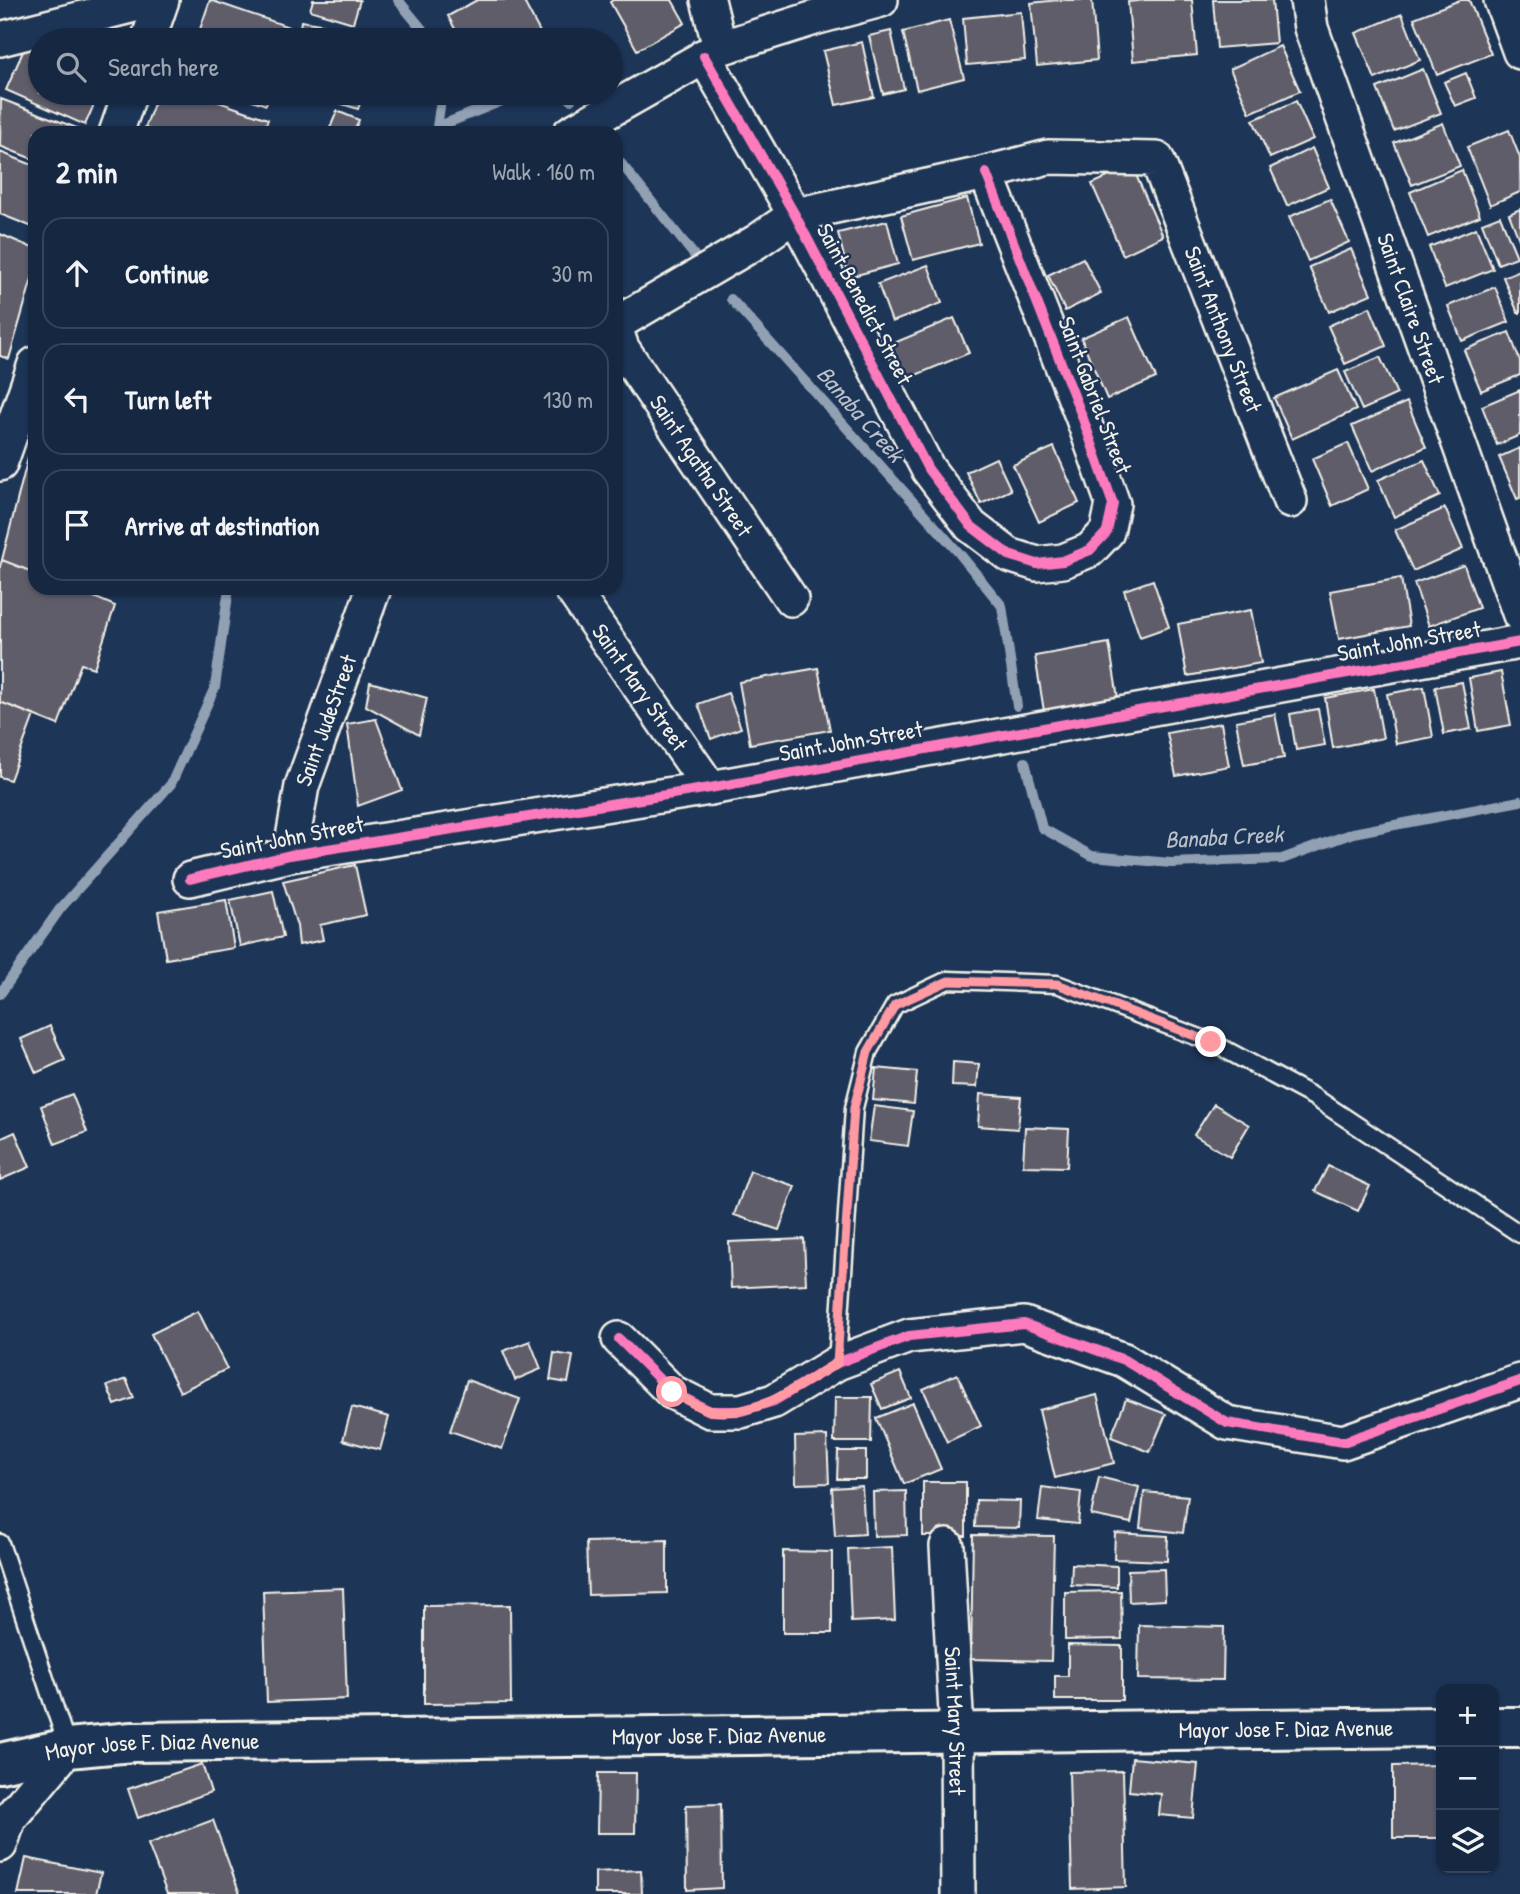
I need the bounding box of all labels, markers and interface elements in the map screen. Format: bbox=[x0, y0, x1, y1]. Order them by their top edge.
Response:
search box bbox=[28, 28, 623, 105]
icon: search bbox=[52, 48, 90, 86]
text: Search here bbox=[108, 49, 219, 84]
text: 2 min bbox=[56, 152, 118, 192]
text: Walk · 160 m bbox=[492, 156, 595, 187]
street label: Saint Benedict Street bbox=[810, 218, 922, 391]
street label: Saint Claire Street bbox=[1370, 229, 1453, 389]
street label: Saint Anthony Street bbox=[1177, 242, 1270, 418]
icon: ahead bbox=[58, 254, 96, 292]
text: Continue bbox=[125, 256, 209, 291]
text: 30 m bbox=[551, 258, 593, 289]
street label: Saint Gabriel Street bbox=[1051, 312, 1140, 479]
water label: Banaba Creek bbox=[810, 358, 913, 470]
icon: left bbox=[58, 380, 96, 418]
text: Turn left bbox=[125, 382, 211, 417]
text: 130 m bbox=[543, 384, 593, 415]
street label: Saint Agatha Street bbox=[643, 389, 761, 543]
icon: arrive bbox=[58, 506, 96, 544]
text: Arrive at destination bbox=[125, 508, 320, 543]
street label: Saint John Street bbox=[1335, 612, 1484, 668]
street label: Saint Mary Street bbox=[585, 617, 696, 758]
street label: Saint JudeStreet bbox=[287, 649, 364, 790]
street label: Saint John Street bbox=[777, 712, 926, 768]
street label: Saint John Street bbox=[218, 807, 367, 866]
water label: Banaba Creek bbox=[1164, 817, 1286, 855]
route end bbox=[1195, 1026, 1226, 1057]
route start bbox=[656, 1376, 687, 1407]
street label: Saint Mary Street bbox=[937, 1646, 973, 1796]
map controls bbox=[1436, 1684, 1499, 1873]
button: + bbox=[1436, 1684, 1499, 1747]
street label: Mayor Jose F. Diaz Avenue bbox=[1179, 1712, 1393, 1745]
street label: Mayor Jose F. Diaz Avenue bbox=[612, 1718, 826, 1752]
street label: Mayor Jose F. Diaz Avenue bbox=[42, 1725, 259, 1768]
button: − bbox=[1436, 1747, 1499, 1810]
button: layers bbox=[1436, 1810, 1499, 1873]

